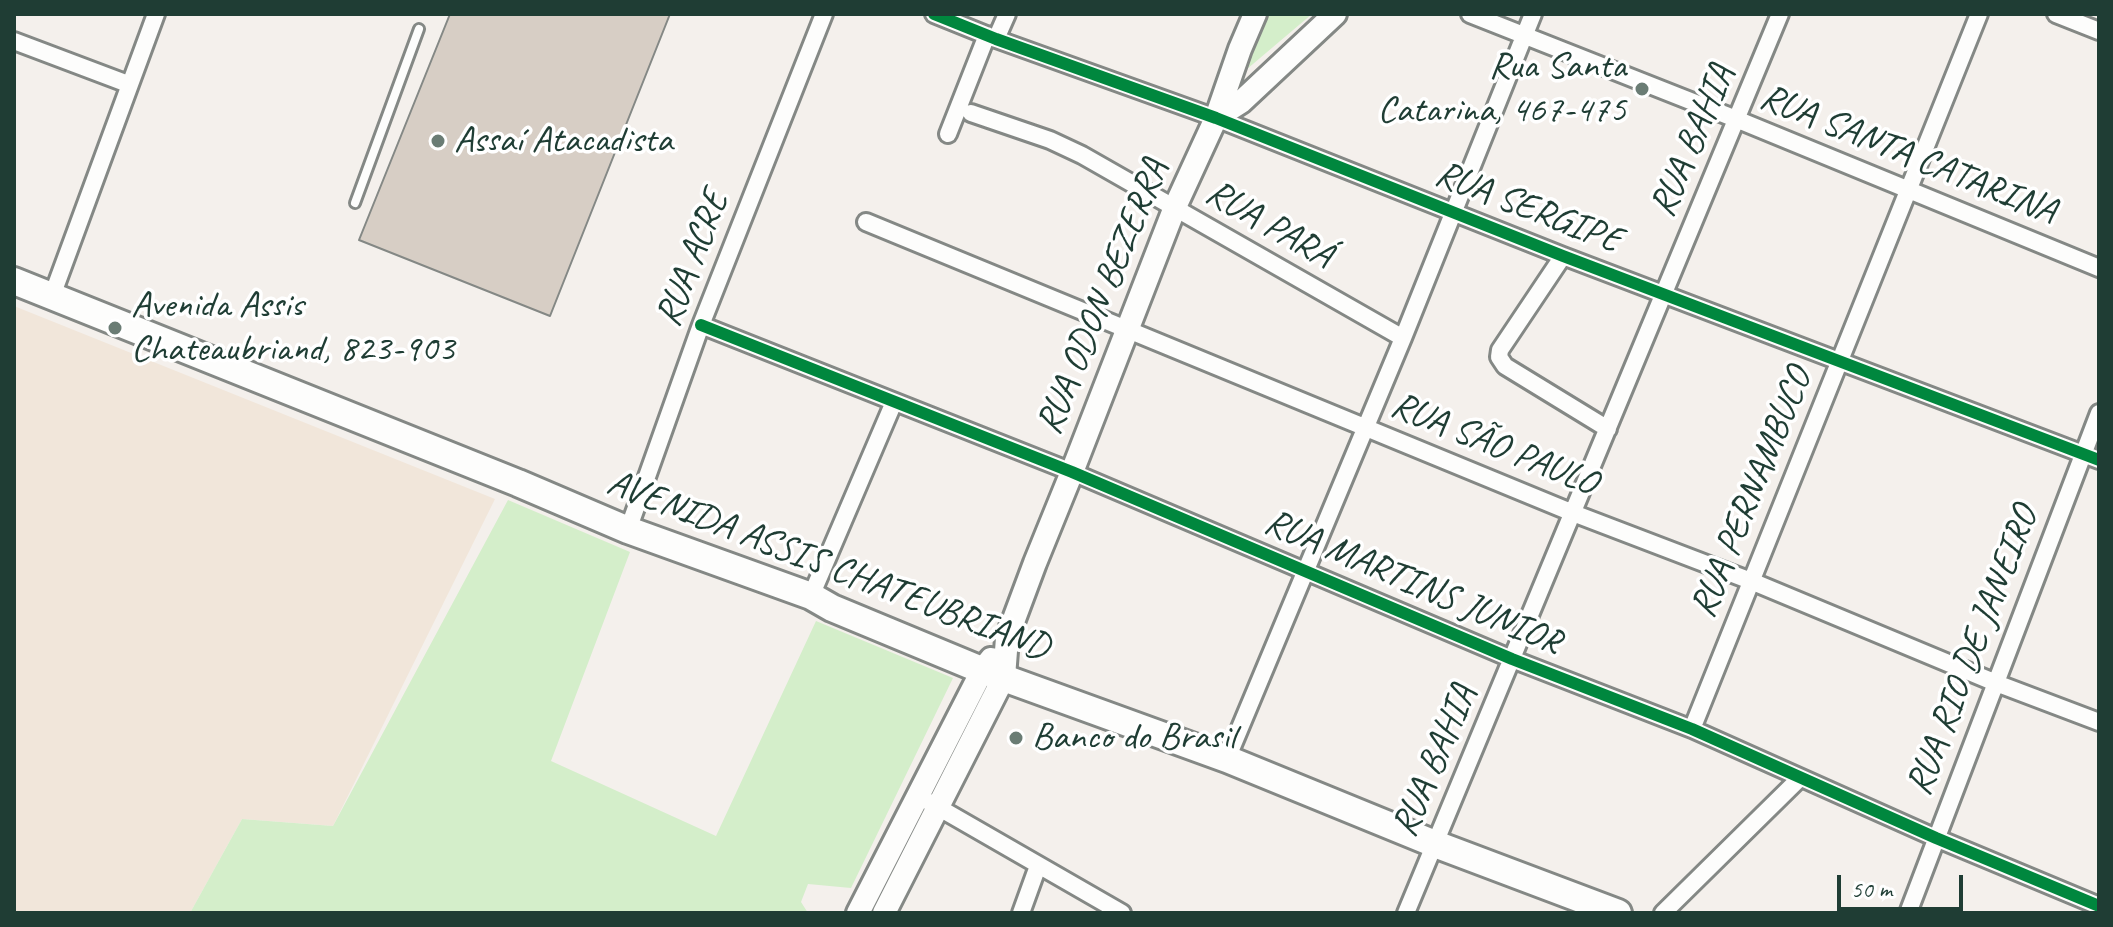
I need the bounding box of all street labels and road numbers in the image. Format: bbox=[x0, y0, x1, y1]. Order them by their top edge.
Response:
street label: RUA BAHIA bbox=[1641, 58, 1745, 224]
street label: RUA SANTA CATARINA bbox=[1753, 75, 2063, 235]
street label: RUA SERGIPE bbox=[1429, 152, 1627, 264]
street label: RUA ODON BEZERRA bbox=[1027, 153, 1179, 441]
street label: RUA PARÁ bbox=[1197, 170, 1341, 280]
street label: RUA ACRE bbox=[646, 185, 740, 333]
street label: RUA PERNAMBUCO bbox=[1681, 362, 1823, 624]
street label: RUA SÃO PAULO bbox=[1384, 383, 1604, 507]
street label: AVENIDA ASSIS CHATEUBRIAND bbox=[601, 461, 1055, 671]
street label: RUA MARTINS JUNIOR bbox=[1258, 500, 1568, 666]
street label: RUA RIO DE JANEIRO bbox=[1897, 500, 2049, 802]
street label: RUA BAHIA bbox=[1383, 678, 1487, 844]

